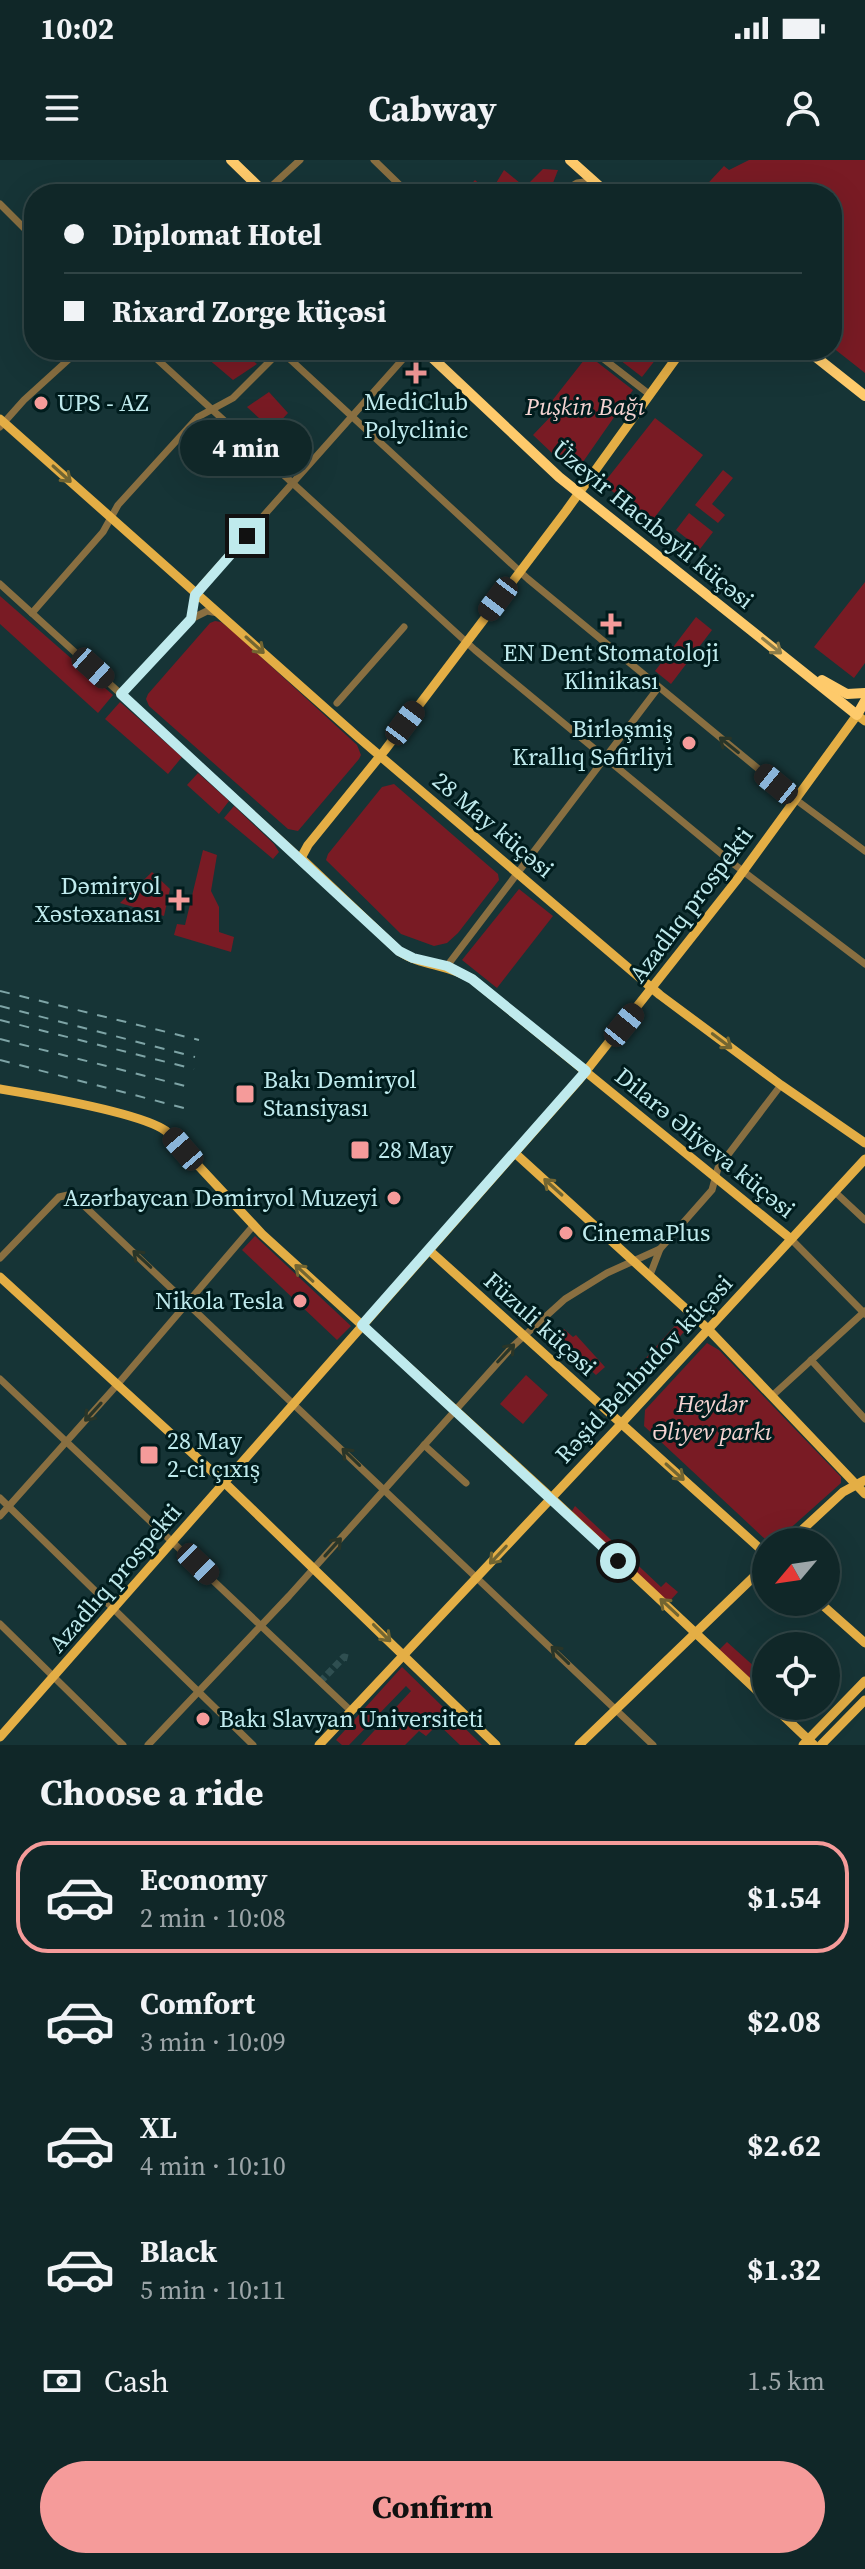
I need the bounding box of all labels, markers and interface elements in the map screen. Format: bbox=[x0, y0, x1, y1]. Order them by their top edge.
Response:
text: 10:02 bbox=[40, 8, 114, 49]
text: Cabway bbox=[368, 84, 497, 133]
icon: menu bbox=[40, 86, 84, 130]
icon: person bbox=[781, 86, 825, 130]
text: Diplomat Hotel bbox=[112, 214, 322, 255]
text: Rixard Zorge küçəsi bbox=[112, 291, 387, 332]
marker: MediClub Polyclinic bbox=[405, 362, 427, 384]
place label: MediClub Polyclinic bbox=[364, 385, 468, 446]
place label: UPS - AZ bbox=[57, 386, 148, 419]
park label: Puşkin Bağı bbox=[524, 390, 646, 423]
marker: UPS - AZ bbox=[32, 394, 50, 412]
callout: 4 min bbox=[181, 420, 313, 476]
text: 4 min bbox=[212, 430, 280, 466]
street label: Üzeyir Hacıbəyli küçəsi bbox=[546, 433, 761, 616]
one-way arrow bbox=[52, 465, 72, 484]
route end bbox=[229, 518, 265, 554]
car bbox=[474, 573, 522, 625]
marker: EN Dent Stomatoloji Klinikası bbox=[600, 613, 622, 635]
one-way arrow bbox=[245, 635, 265, 653]
place label: EN Dent Stomatoloji Klinikası bbox=[503, 636, 719, 697]
one-way arrow bbox=[761, 637, 782, 654]
car bbox=[67, 643, 119, 693]
car bbox=[381, 697, 429, 749]
place label: Birləşmiş Krallıq Səfirliyi bbox=[512, 712, 673, 773]
marker: Birləşmiş Krallıq Səfirliyi bbox=[680, 734, 698, 752]
one-way arrow bbox=[719, 737, 740, 754]
car bbox=[750, 760, 802, 808]
street label: 28 May küçəsi bbox=[426, 764, 561, 885]
street label: Azadlıq prospekti bbox=[621, 820, 760, 989]
place label: Dəmiryol Xəstəxanası bbox=[35, 869, 161, 930]
marker: Dəmiryol Xəstəxanası bbox=[168, 889, 190, 911]
car bbox=[600, 999, 648, 1051]
one-way arrow bbox=[711, 1033, 733, 1050]
street label: Dilarə Əliyeva küçəsi bbox=[608, 1060, 802, 1226]
place label: Bakı Dəmiryol Stansiyası bbox=[263, 1063, 417, 1124]
marker: Bakı Dəmiryol Stansiyası bbox=[234, 1083, 256, 1105]
car bbox=[158, 1123, 208, 1175]
place label: 28 May bbox=[378, 1133, 454, 1166]
marker: 28 May bbox=[349, 1139, 371, 1161]
one-way arrow bbox=[544, 1179, 564, 1197]
place label: Azərbaycan Dəmiryol Muzeyi bbox=[64, 1181, 378, 1214]
marker: Azərbaycan Dəmiryol Muzeyi bbox=[385, 1189, 403, 1207]
place label: CinemaPlus bbox=[582, 1216, 710, 1249]
marker: CinemaPlus bbox=[557, 1224, 575, 1242]
one-way arrow bbox=[132, 1250, 152, 1269]
one-way arrow bbox=[295, 1264, 315, 1282]
street label: Füzuli küçəsi bbox=[477, 1264, 604, 1383]
street label: Rəşid Behbudov küçəsi bbox=[547, 1267, 740, 1470]
place label: Nikola Tesla bbox=[155, 1284, 285, 1317]
marker: Nikola Tesla bbox=[291, 1292, 309, 1310]
one-way arrow bbox=[497, 1344, 515, 1364]
park label: Heydər Əliyev parkı bbox=[652, 1387, 773, 1448]
one-way arrow bbox=[84, 1401, 102, 1421]
place label: 28 May 2-ci çıxış bbox=[167, 1424, 260, 1485]
marker: 28 May 2-ci çıxış bbox=[138, 1444, 160, 1466]
one-way arrow bbox=[341, 1448, 361, 1467]
one-way arrow bbox=[664, 1463, 684, 1481]
street label: Azadlıq prospekti bbox=[41, 1496, 189, 1659]
north arrow bbox=[752, 1528, 840, 1616]
map controls bbox=[752, 1528, 840, 1720]
one-way arrow bbox=[324, 1538, 342, 1558]
car bbox=[172, 1539, 224, 1589]
route start bbox=[600, 1543, 636, 1579]
one-way arrow bbox=[489, 1545, 508, 1565]
one-way arrow bbox=[659, 1599, 679, 1617]
one-way arrow bbox=[372, 1623, 391, 1642]
button: locate bbox=[752, 1632, 840, 1720]
one-way arrow bbox=[551, 1646, 570, 1665]
place label: Bakı Slavyan Universiteti bbox=[219, 1702, 484, 1735]
marker: Bakı Slavyan Universiteti bbox=[194, 1710, 212, 1728]
text: Choose a ride bbox=[40, 1768, 263, 1817]
text: Economy bbox=[140, 1859, 268, 1900]
icon: car bbox=[44, 1861, 116, 1933]
text: $1.54 bbox=[747, 1877, 821, 1918]
text: 2 min · 10:08 bbox=[140, 1900, 286, 1936]
text: Comfort bbox=[140, 1983, 255, 2024]
icon: car bbox=[44, 1985, 116, 2057]
text: $2.08 bbox=[747, 2001, 821, 2042]
text: 3 min · 10:09 bbox=[140, 2024, 286, 2060]
text: XL bbox=[140, 2107, 177, 2148]
icon: car bbox=[44, 2109, 116, 2181]
text: $2.62 bbox=[747, 2125, 821, 2166]
text: 4 min · 10:10 bbox=[140, 2148, 286, 2184]
text: Black bbox=[140, 2231, 217, 2272]
icon: car bbox=[44, 2233, 116, 2305]
text: $1.32 bbox=[747, 2249, 821, 2290]
text: 5 min · 10:11 bbox=[140, 2272, 286, 2308]
icon: cash bbox=[40, 2359, 84, 2403]
text: Cash bbox=[104, 2361, 169, 2402]
text: 1.5 km bbox=[747, 2363, 825, 2399]
button: Confirm bbox=[40, 2461, 825, 2553]

